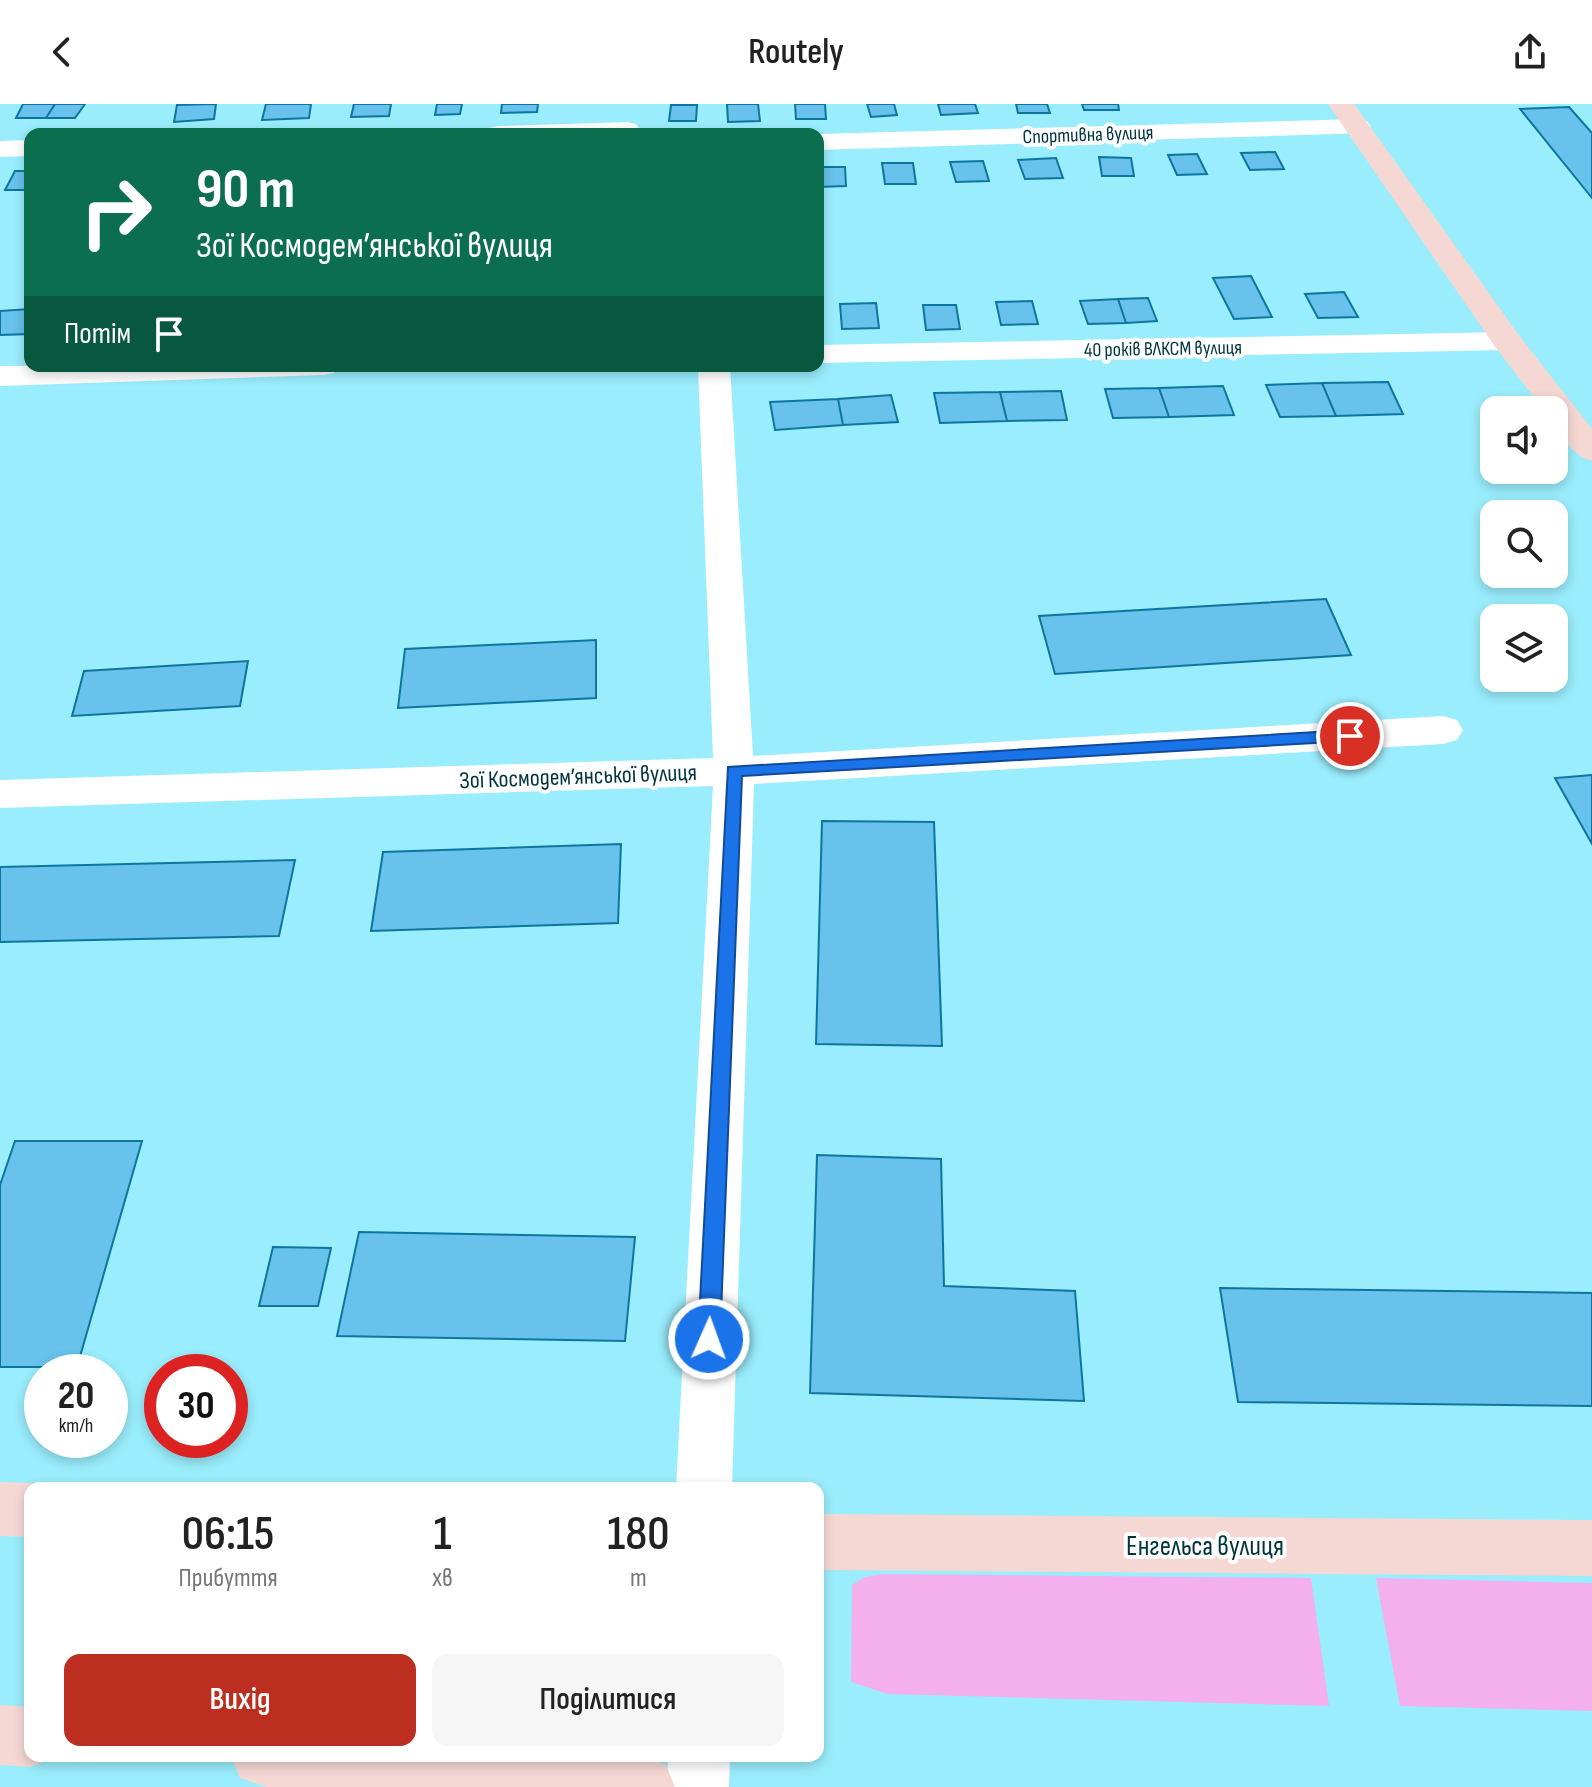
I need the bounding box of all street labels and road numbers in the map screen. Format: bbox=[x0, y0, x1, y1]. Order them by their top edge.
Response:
street label: Спортивна вулиця bbox=[1022, 121, 1154, 149]
street label: 40 років ВЛКСМ вулиця bbox=[1084, 336, 1242, 362]
street label: Зої Космодем’янської вулиця bbox=[459, 758, 697, 795]
street label: Енгельса вулиця bbox=[1126, 1530, 1284, 1563]

